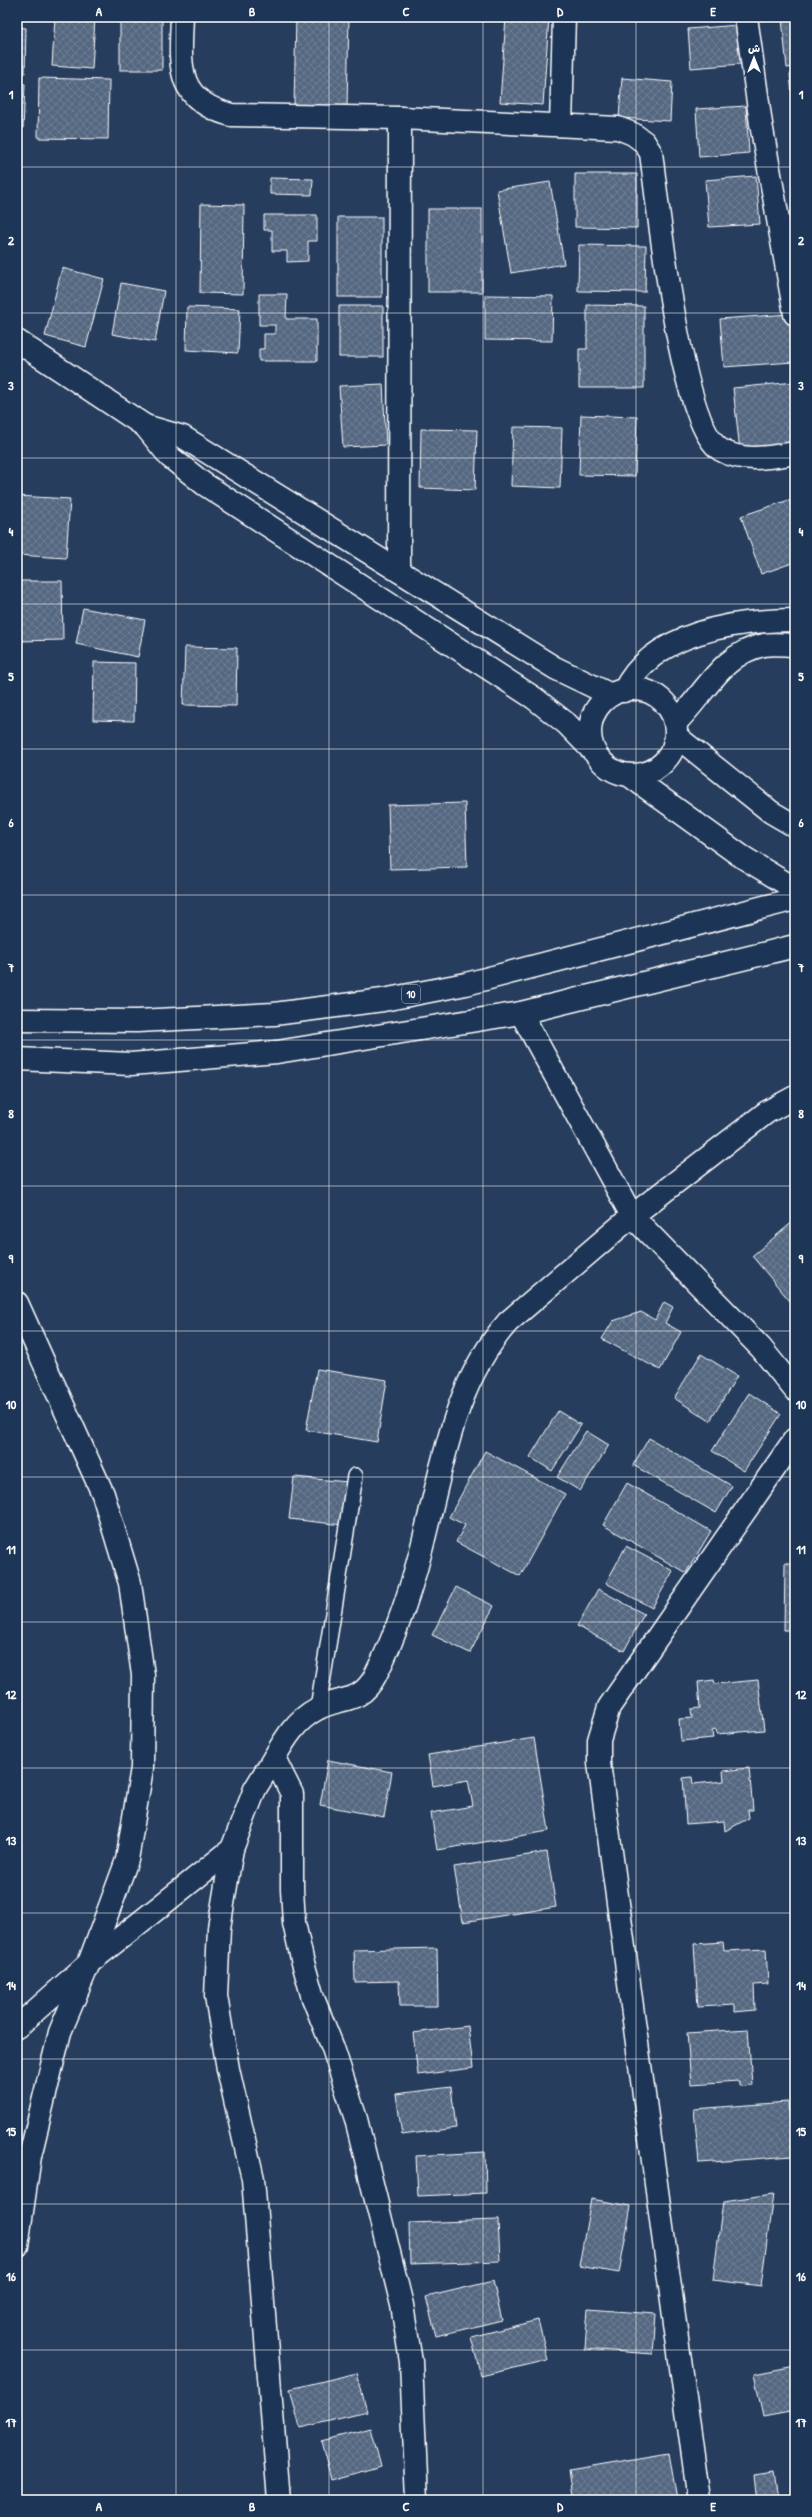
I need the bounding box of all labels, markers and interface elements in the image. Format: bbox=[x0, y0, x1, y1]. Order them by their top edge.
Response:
text: A bbox=[96, 2, 103, 20]
text: B bbox=[249, 2, 256, 20]
text: C bbox=[402, 2, 410, 20]
text: D bbox=[557, 2, 564, 20]
text: E bbox=[710, 2, 716, 20]
north arrow bbox=[734, 38, 774, 78]
text: ش bbox=[748, 41, 760, 55]
text: 1 bbox=[9, 85, 14, 103]
text: 1 bbox=[799, 85, 804, 103]
text: 2 bbox=[8, 231, 15, 249]
text: 2 bbox=[798, 231, 805, 249]
text: 3 bbox=[8, 376, 14, 394]
text: 3 bbox=[798, 376, 804, 394]
text: 4 bbox=[9, 522, 14, 540]
text: 4 bbox=[799, 522, 804, 540]
text: 5 bbox=[8, 667, 14, 685]
text: 5 bbox=[798, 667, 804, 685]
text: 6 bbox=[8, 813, 14, 831]
text: 6 bbox=[798, 813, 804, 831]
text: 7 bbox=[7, 958, 15, 976]
text: 7 bbox=[797, 958, 805, 976]
road number: 10 bbox=[402, 985, 420, 1003]
text: 8 bbox=[8, 1104, 14, 1122]
text: 8 bbox=[798, 1104, 804, 1122]
text: 9 bbox=[9, 1249, 14, 1267]
text: 9 bbox=[799, 1249, 804, 1267]
text: 10 bbox=[6, 1395, 16, 1413]
text: 10 bbox=[796, 1395, 806, 1413]
text: 11 bbox=[6, 1540, 16, 1558]
text: 11 bbox=[796, 1540, 806, 1558]
text: 12 bbox=[6, 1685, 17, 1703]
text: 12 bbox=[796, 1685, 807, 1703]
text: 13 bbox=[6, 1831, 16, 1849]
text: 13 bbox=[796, 1831, 806, 1849]
text: 14 bbox=[6, 1976, 16, 1994]
text: 14 bbox=[796, 1976, 806, 1994]
text: 15 bbox=[6, 2122, 17, 2140]
text: 15 bbox=[796, 2122, 807, 2140]
text: 16 bbox=[6, 2267, 17, 2285]
text: 16 bbox=[796, 2267, 807, 2285]
text: 17 bbox=[5, 2413, 17, 2431]
text: 17 bbox=[795, 2413, 807, 2431]
text: A bbox=[96, 2497, 103, 2515]
text: B bbox=[249, 2497, 256, 2515]
text: C bbox=[402, 2497, 410, 2515]
text: D bbox=[557, 2497, 564, 2515]
text: E bbox=[710, 2497, 716, 2515]

